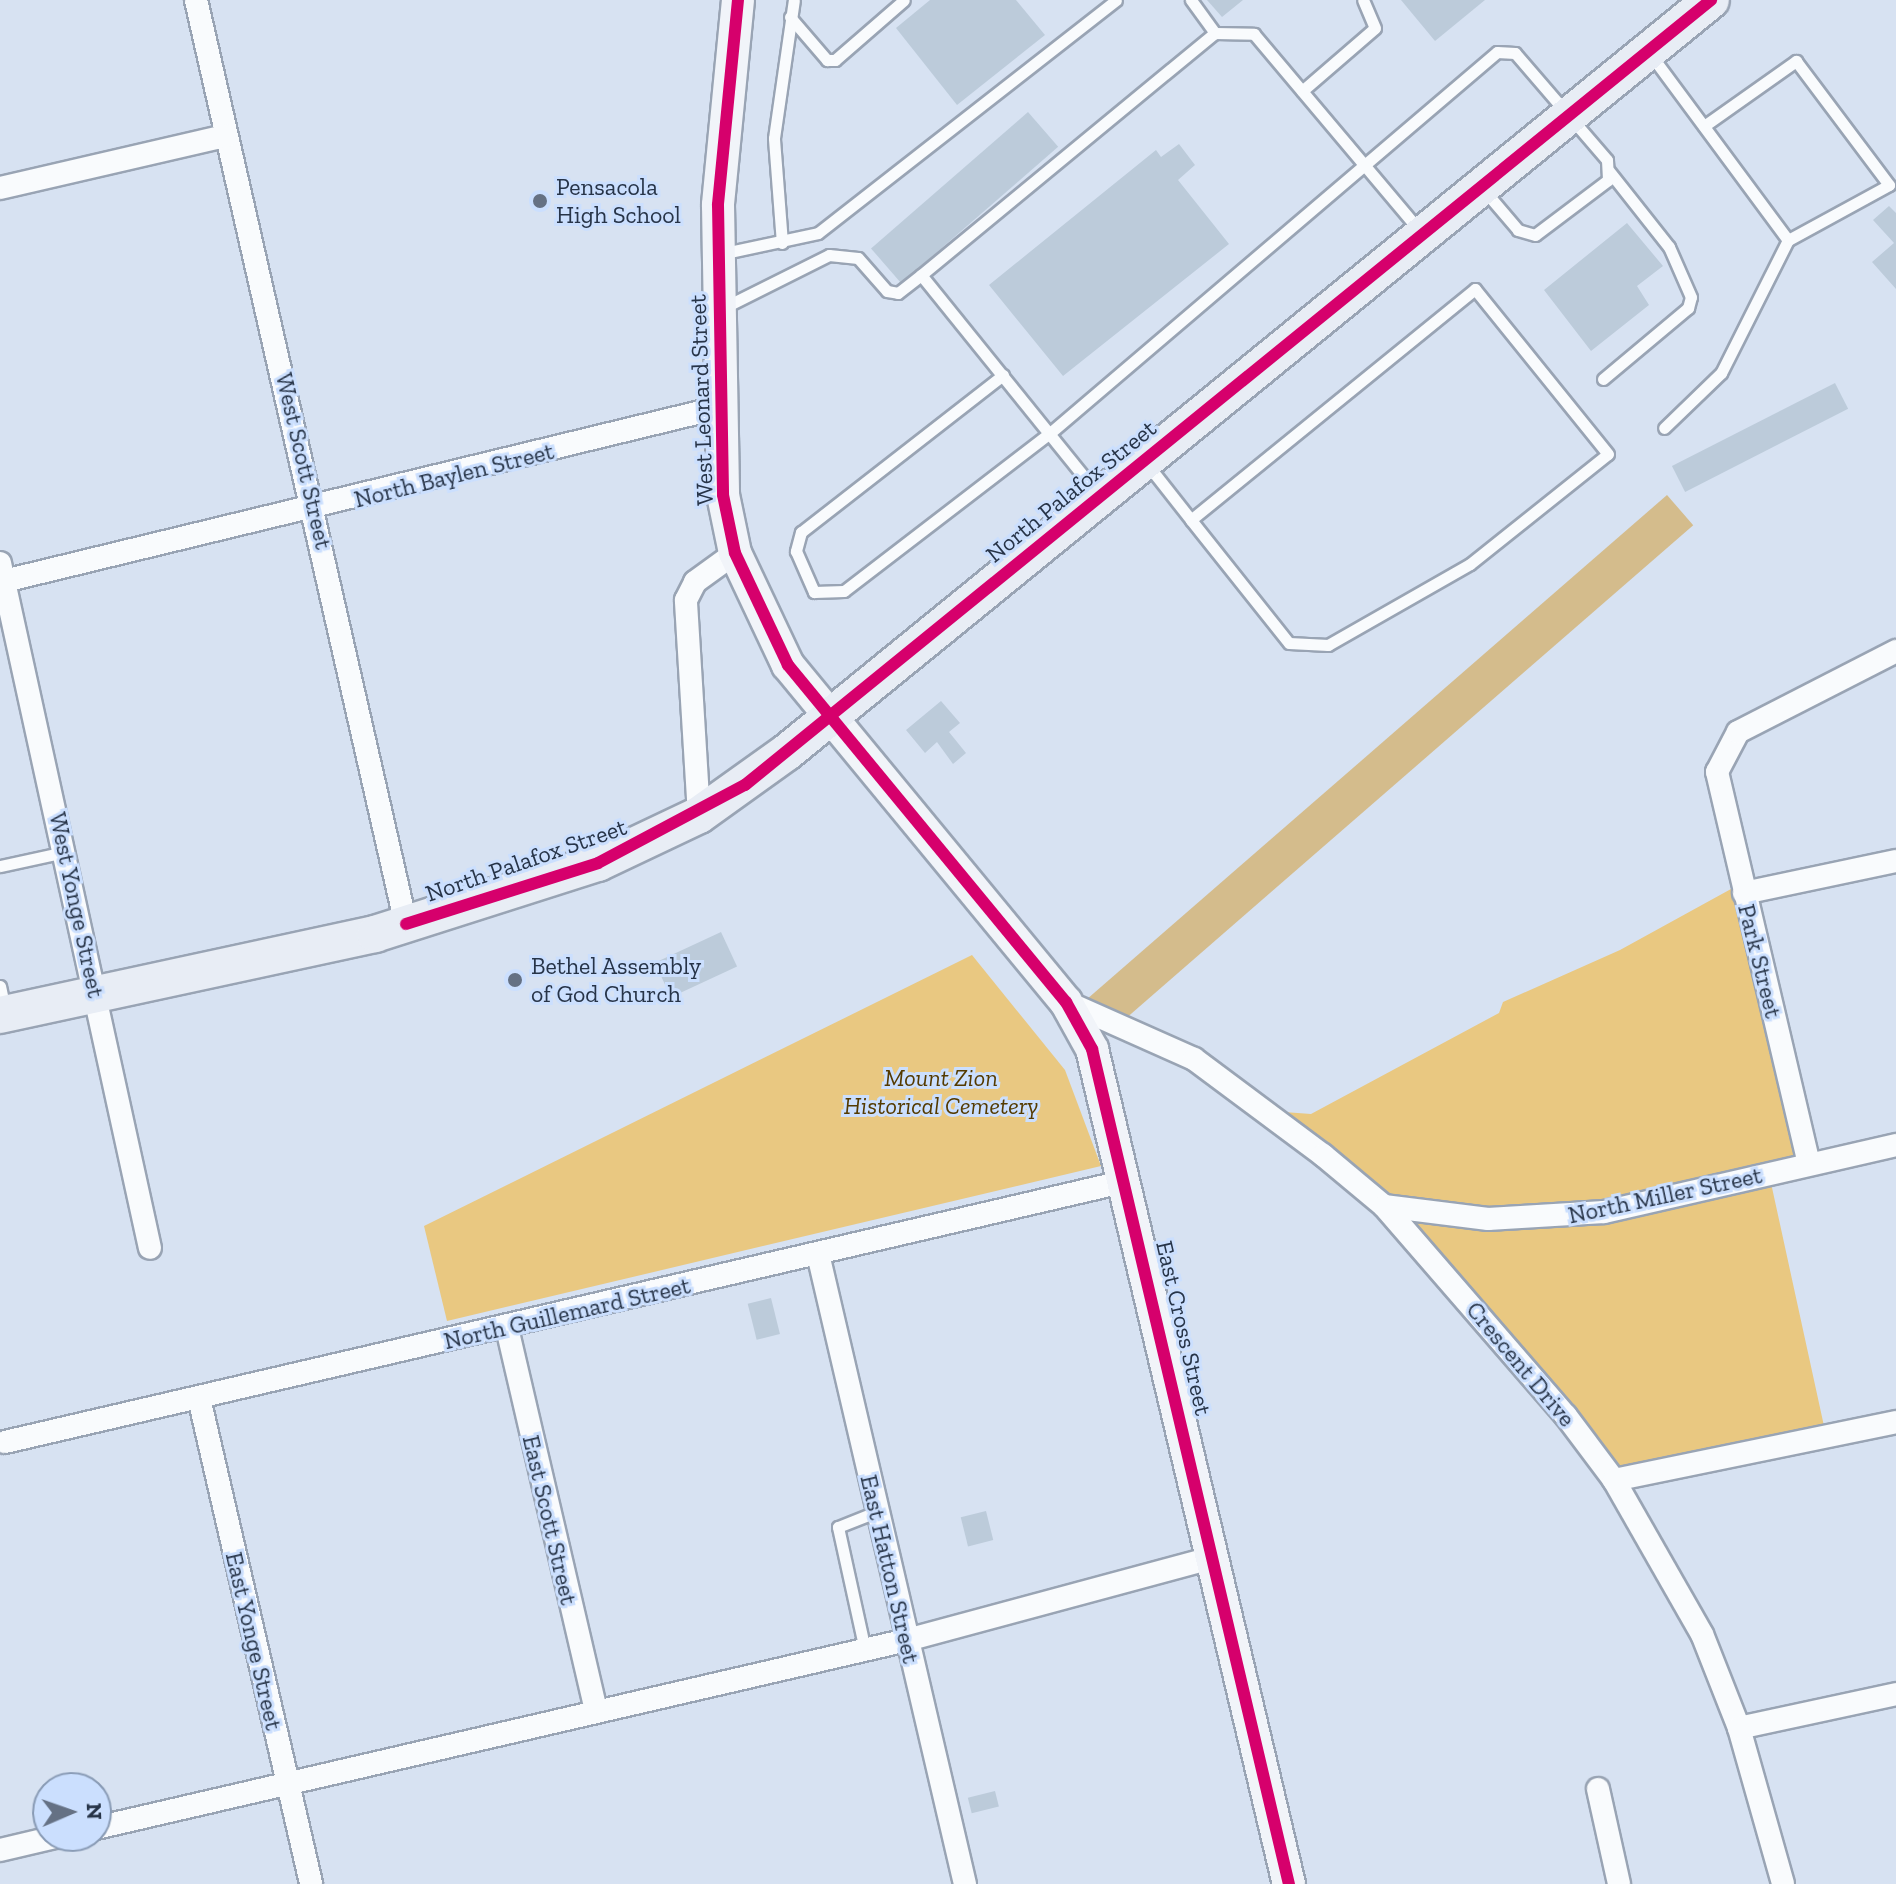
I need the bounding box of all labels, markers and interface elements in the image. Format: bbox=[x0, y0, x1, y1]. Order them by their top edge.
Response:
place label: Pensacola High School bbox=[556, 173, 681, 229]
marker: Pensacola High School bbox=[531, 192, 549, 210]
street label: West Leonard Street bbox=[683, 294, 719, 506]
street label: West Scott Street bbox=[270, 370, 338, 552]
street label: North Palafox Street bbox=[980, 413, 1162, 569]
street label: North Baylen Street bbox=[351, 436, 557, 514]
street label: West Yonge Street bbox=[43, 809, 111, 1001]
street label: North Palafox Street bbox=[422, 812, 630, 908]
street label: Park Street bbox=[1732, 901, 1788, 1021]
place label: Bethel Assembly of God Church bbox=[531, 952, 702, 1008]
marker: Bethel Assembly of God Church bbox=[506, 971, 524, 989]
park label: Mount Zion Historical Cemetery bbox=[844, 1064, 1038, 1120]
street label: North Miller Street bbox=[1565, 1160, 1765, 1230]
street label: East Cross Street bbox=[1150, 1238, 1218, 1418]
street label: North Guillemard Street bbox=[441, 1271, 693, 1355]
street label: Crescent Drive bbox=[1460, 1296, 1582, 1432]
street label: East Scott Street bbox=[516, 1432, 584, 1608]
street label: East Hatton Street bbox=[854, 1472, 926, 1666]
street label: East Yonge Street bbox=[219, 1549, 289, 1733]
north arrow bbox=[32, 1772, 112, 1852]
text: N bbox=[81, 1802, 108, 1820]

